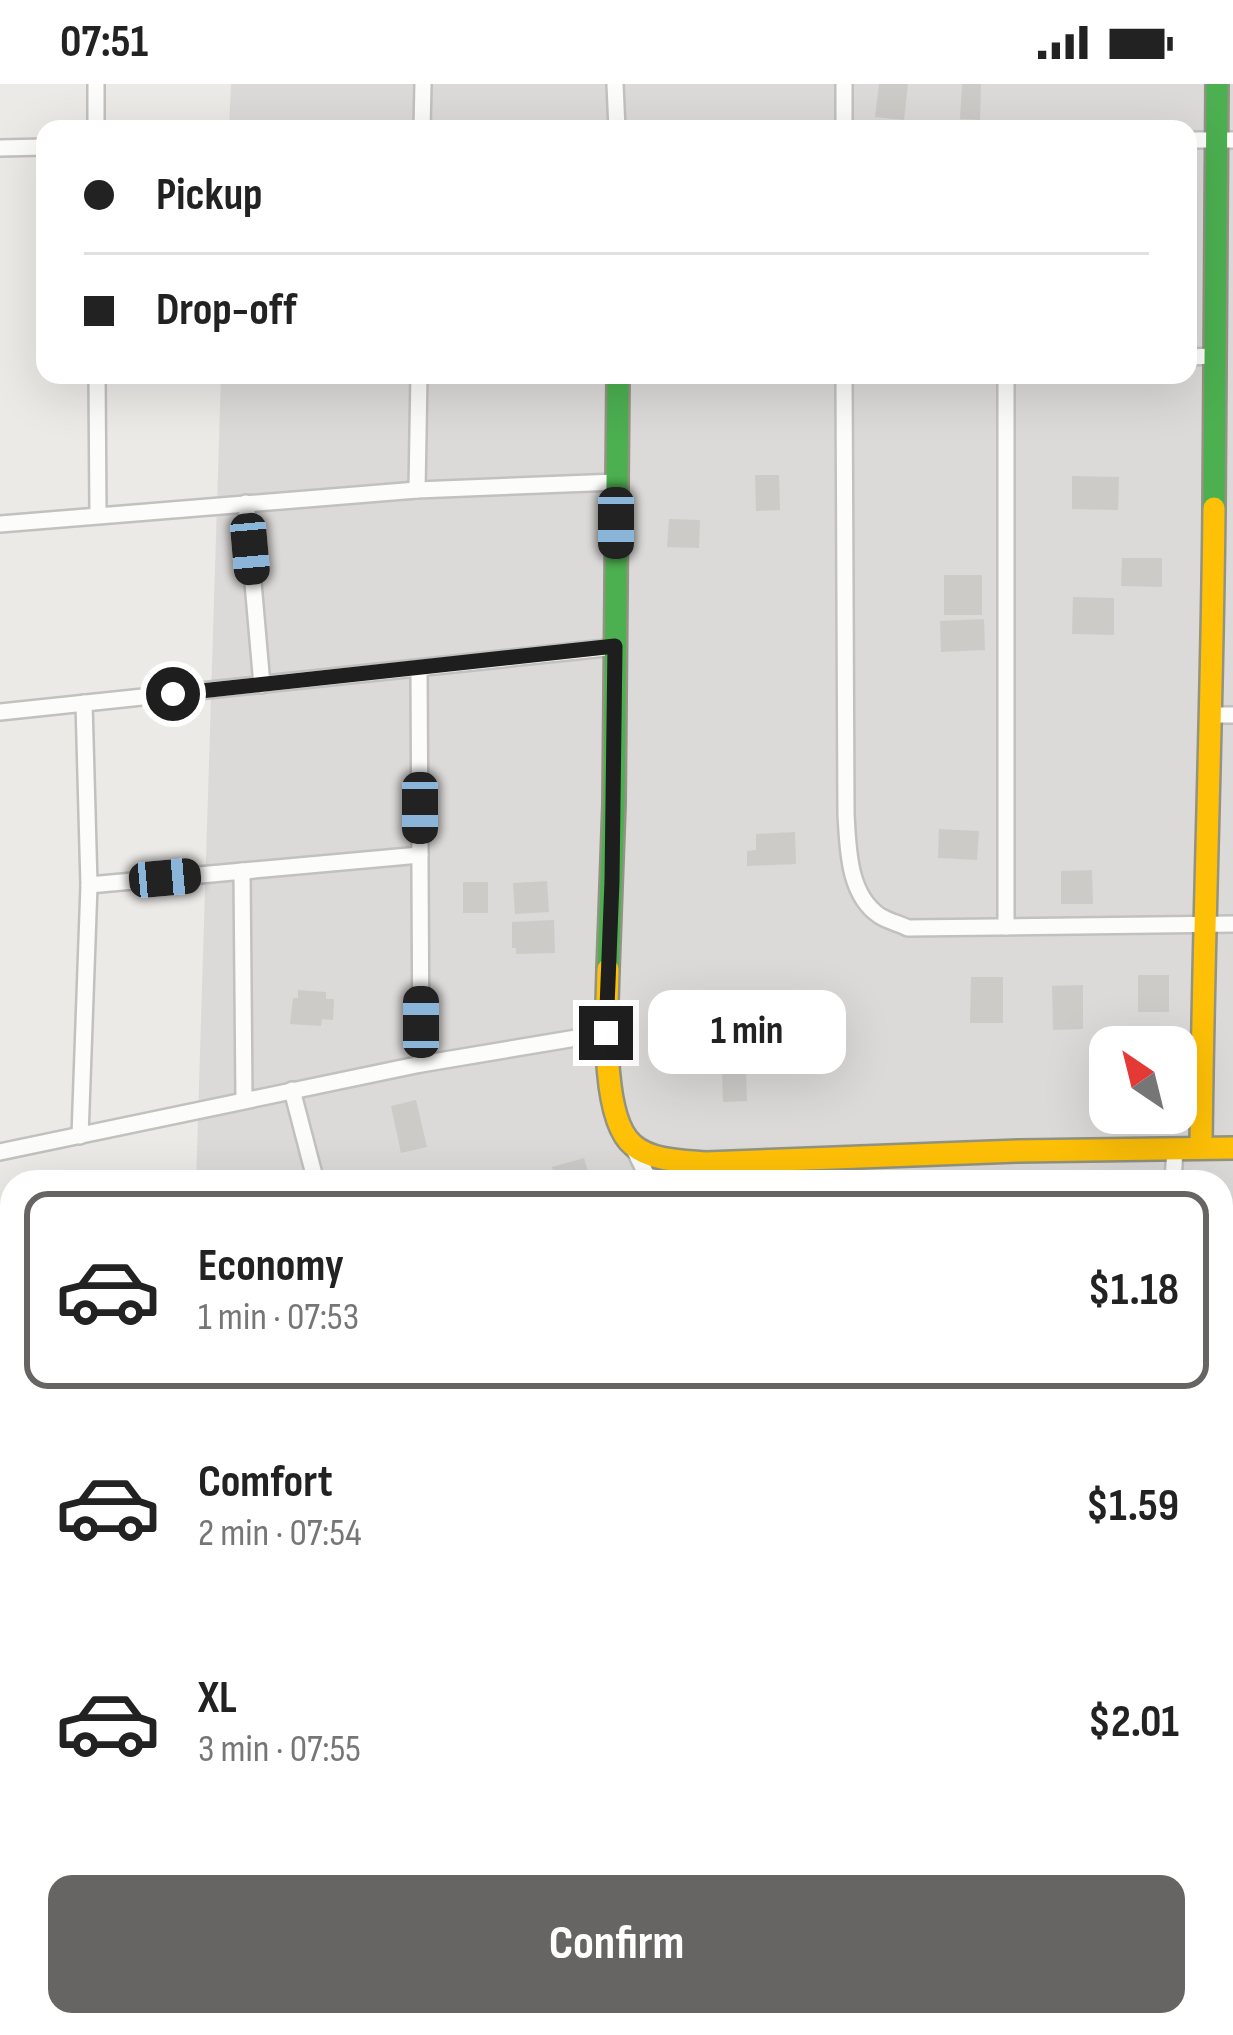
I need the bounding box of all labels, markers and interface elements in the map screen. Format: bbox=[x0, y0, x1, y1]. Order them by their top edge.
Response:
text: 07:51 bbox=[60, 15, 148, 70]
text: Pickup bbox=[156, 168, 263, 223]
text: Drop-off bbox=[156, 283, 297, 338]
car bbox=[598, 487, 634, 559]
car bbox=[229, 512, 271, 586]
route start bbox=[146, 667, 200, 721]
car bbox=[402, 772, 438, 844]
car bbox=[128, 857, 202, 899]
car bbox=[403, 986, 439, 1058]
callout: 1 min bbox=[648, 991, 846, 1075]
route end bbox=[579, 1006, 633, 1060]
text: 1 min bbox=[711, 1008, 783, 1055]
north arrow bbox=[1089, 1026, 1197, 1134]
map controls bbox=[1089, 1026, 1197, 1134]
icon: car bbox=[54, 1236, 162, 1344]
text: Economy bbox=[198, 1239, 344, 1294]
text: $1.18 bbox=[1088, 1263, 1179, 1318]
text: 1 min · 07:53 bbox=[198, 1294, 359, 1341]
icon: car bbox=[54, 1452, 162, 1560]
text: Comfort bbox=[198, 1455, 333, 1510]
text: $1.59 bbox=[1086, 1479, 1179, 1534]
text: 2 min · 07:54 bbox=[198, 1510, 362, 1557]
icon: car bbox=[54, 1668, 162, 1776]
text: XL bbox=[198, 1671, 237, 1726]
text: $2.01 bbox=[1088, 1695, 1179, 1750]
text: 3 min · 07:55 bbox=[198, 1726, 361, 1773]
button: Confirm bbox=[48, 1875, 1185, 2013]

